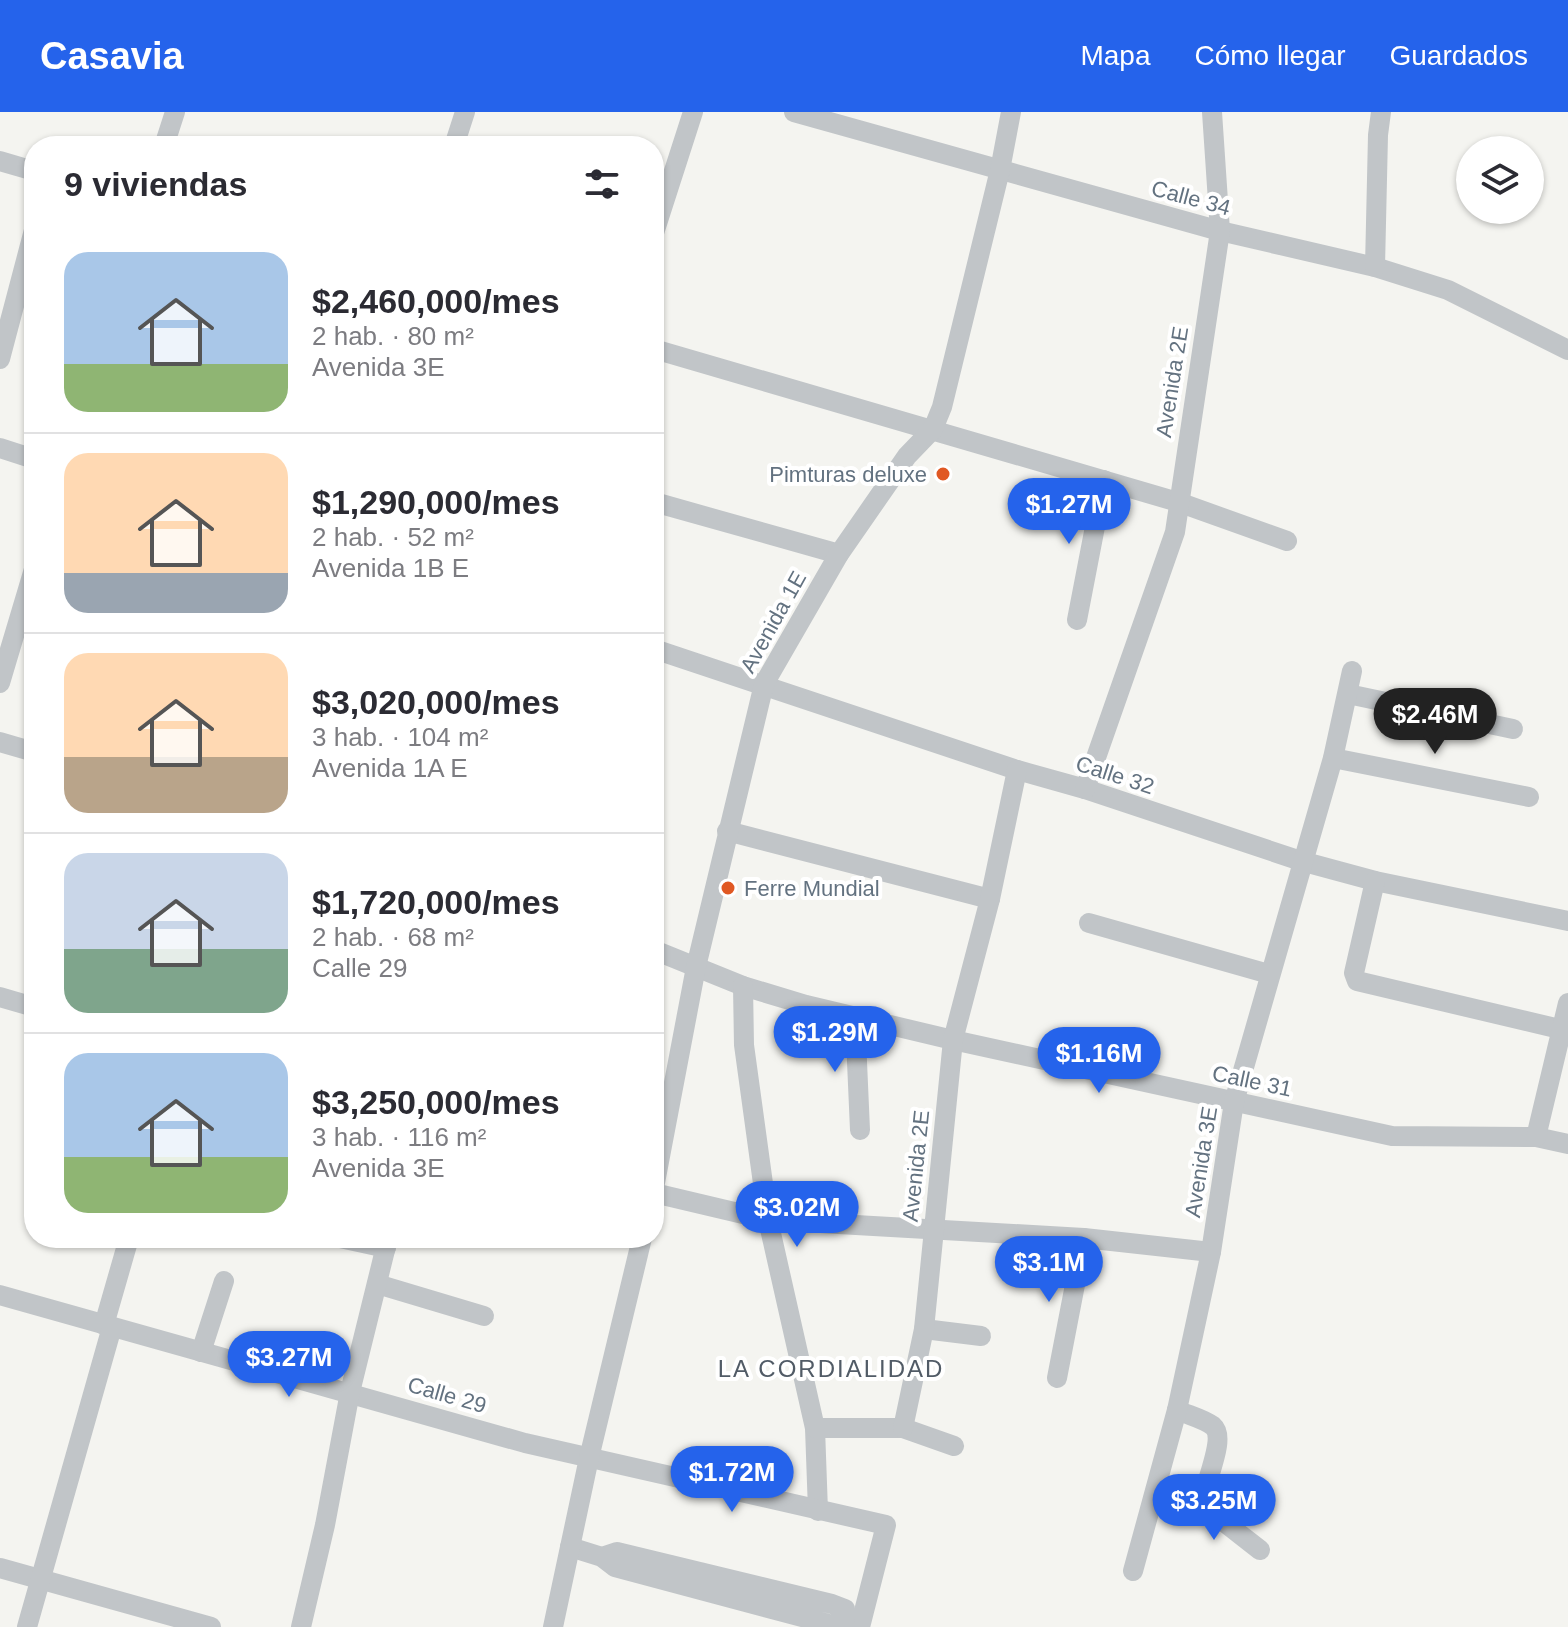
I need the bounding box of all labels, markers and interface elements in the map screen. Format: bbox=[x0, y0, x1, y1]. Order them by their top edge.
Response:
text: Casavia bbox=[40, 35, 184, 77]
text: Mapa bbox=[1080, 40, 1151, 71]
text: Cómo llegar bbox=[1195, 40, 1345, 71]
text: Guardados bbox=[1389, 40, 1528, 71]
map controls bbox=[1456, 136, 1544, 224]
button: layers bbox=[1456, 136, 1544, 224]
icon: filters bbox=[580, 162, 624, 206]
text: 9 viviendas bbox=[64, 165, 247, 203]
street label: Calle 34 bbox=[1149, 175, 1233, 221]
text: $2,460,000/mes bbox=[312, 282, 560, 320]
icon: home bbox=[128, 284, 224, 380]
text: 2 hab. · 80 m² bbox=[312, 321, 474, 351]
street label: Avenida 2E bbox=[1151, 325, 1193, 439]
text: Avenida 3E bbox=[312, 352, 445, 382]
place label: Pimturas deluxe bbox=[769, 462, 927, 487]
marker: Pimturas deluxe bbox=[934, 465, 952, 483]
pin: $1.27M bbox=[1004, 478, 1134, 546]
text: $1,290,000/mes bbox=[312, 483, 560, 521]
icon: home bbox=[128, 485, 224, 581]
text: $1.27M bbox=[1026, 489, 1112, 519]
text: 2 hab. · 52 m² bbox=[312, 522, 474, 552]
text: Avenida 1B E bbox=[312, 553, 469, 583]
street label: Avenida 1E bbox=[735, 567, 811, 677]
text: $3,020,000/mes bbox=[312, 683, 560, 721]
icon: home bbox=[128, 685, 224, 781]
pin: $2.46M bbox=[1370, 688, 1500, 756]
text: $2.46M bbox=[1392, 699, 1478, 729]
text: 3 hab. · 104 m² bbox=[312, 722, 488, 752]
street label: Calle 32 bbox=[1073, 751, 1157, 799]
text: Avenida 1A E bbox=[312, 753, 468, 783]
place label: Ferre Mundial bbox=[744, 876, 880, 901]
marker: Ferre Mundial bbox=[719, 879, 737, 897]
text: $1,720,000/mes bbox=[312, 883, 560, 921]
icon: home bbox=[128, 885, 224, 981]
text: 2 hab. · 68 m² bbox=[312, 922, 474, 952]
text: Calle 29 bbox=[312, 953, 407, 983]
pin: $1.29M bbox=[770, 1006, 900, 1074]
text: $1.29M bbox=[792, 1017, 878, 1047]
pin: $1.16M bbox=[1034, 1027, 1164, 1095]
text: $1.16M bbox=[1056, 1038, 1142, 1068]
street label: Calle 31 bbox=[1210, 1060, 1294, 1102]
text: $3,250,000/mes bbox=[312, 1083, 560, 1121]
icon: home bbox=[128, 1085, 224, 1181]
street label: Avenida 3E bbox=[1180, 1105, 1222, 1219]
street label: Avenida 2E bbox=[898, 1109, 934, 1223]
text: 3 hab. · 116 m² bbox=[312, 1122, 486, 1152]
text: Avenida 3E bbox=[312, 1153, 445, 1183]
pin: $3.02M bbox=[732, 1181, 862, 1249]
text: $3.02M bbox=[754, 1192, 840, 1222]
pin: $3.1M bbox=[993, 1236, 1105, 1304]
text: $3.1M bbox=[1013, 1247, 1085, 1277]
pin: $3.27M bbox=[224, 1331, 354, 1399]
text: $3.27M bbox=[246, 1342, 332, 1372]
district label: LA CORDIALIDAD bbox=[718, 1355, 944, 1382]
street label: Calle 29 bbox=[405, 1372, 489, 1418]
pin: $1.72M bbox=[667, 1446, 797, 1514]
text: $1.72M bbox=[689, 1457, 775, 1487]
pin: $3.25M bbox=[1149, 1474, 1279, 1542]
text: $3.25M bbox=[1171, 1485, 1257, 1515]

